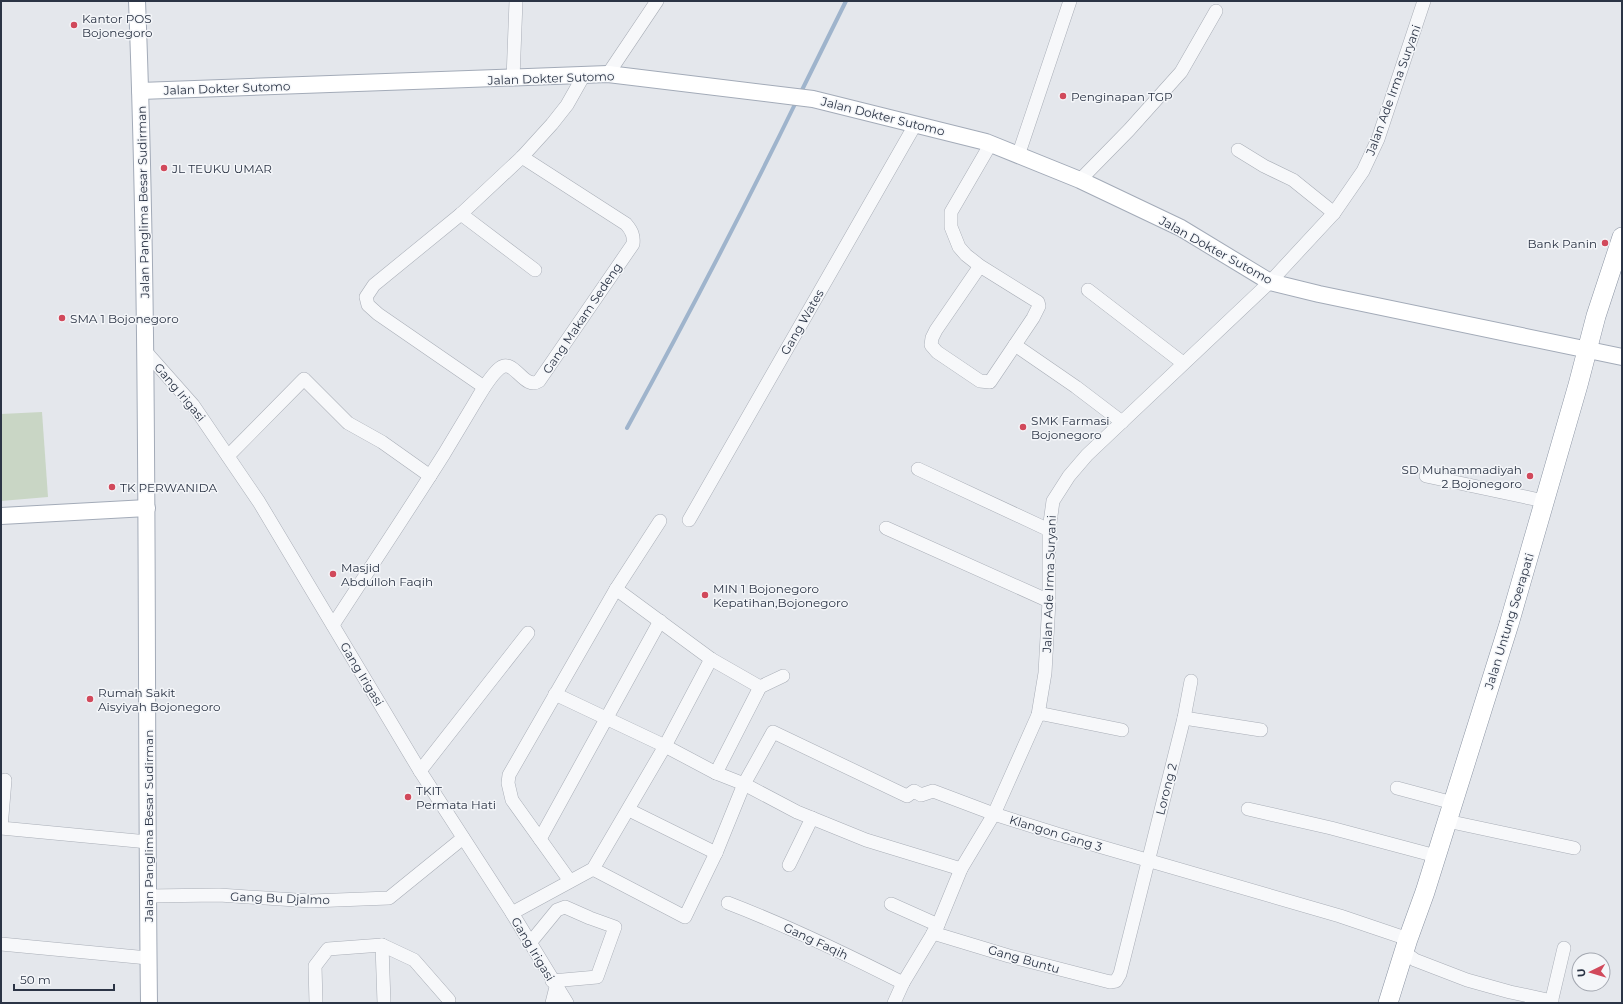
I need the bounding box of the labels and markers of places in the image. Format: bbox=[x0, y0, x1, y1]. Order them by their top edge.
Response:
place label: Kantor POS Bojonegoro bbox=[82, 11, 153, 40]
marker: Kantor POS Bojonegoro bbox=[69, 20, 79, 30]
place label: Penginapan TGP bbox=[1071, 89, 1173, 104]
marker: Penginapan TGP bbox=[1058, 91, 1068, 101]
place label: JL TEUKU UMAR bbox=[171, 161, 272, 176]
marker: JL TEUKU UMAR bbox=[159, 163, 169, 173]
place label: Bank Panin bbox=[1527, 236, 1597, 251]
marker: Bank Panin bbox=[1600, 238, 1610, 248]
place label: SMA 1 Bojonegoro bbox=[70, 311, 179, 326]
marker: SMA 1 Bojonegoro bbox=[57, 313, 67, 323]
place label: SMK Farmasi Bojonegoro bbox=[1031, 413, 1110, 442]
marker: SMK Farmasi Bojonegoro bbox=[1018, 422, 1028, 432]
place label: SD Muhammadiyah 2 Bojonegoro bbox=[1402, 462, 1522, 491]
marker: SD Muhammadiyah 2 Bojonegoro bbox=[1525, 471, 1535, 481]
place label: TK PERWANIDA bbox=[120, 480, 217, 495]
marker: TK PERWANIDA bbox=[107, 482, 117, 492]
place label: Masjid Abdulloh Faqih bbox=[341, 560, 433, 589]
marker: Masjid Abdulloh Faqih bbox=[328, 569, 338, 579]
place label: MIN 1 Bojonegoro Kepatihan,Bojonegoro bbox=[713, 581, 848, 610]
marker: MIN 1 Bojonegoro Kepatihan,Bojonegoro bbox=[700, 590, 710, 600]
place label: Rumah Sakit Aisyiyah Bojonegoro bbox=[98, 685, 221, 714]
marker: Rumah Sakit Aisyiyah Bojonegoro bbox=[85, 694, 95, 704]
place label: TKIT Permata Hati bbox=[416, 783, 496, 812]
marker: TKIT Permata Hati bbox=[403, 792, 413, 802]

